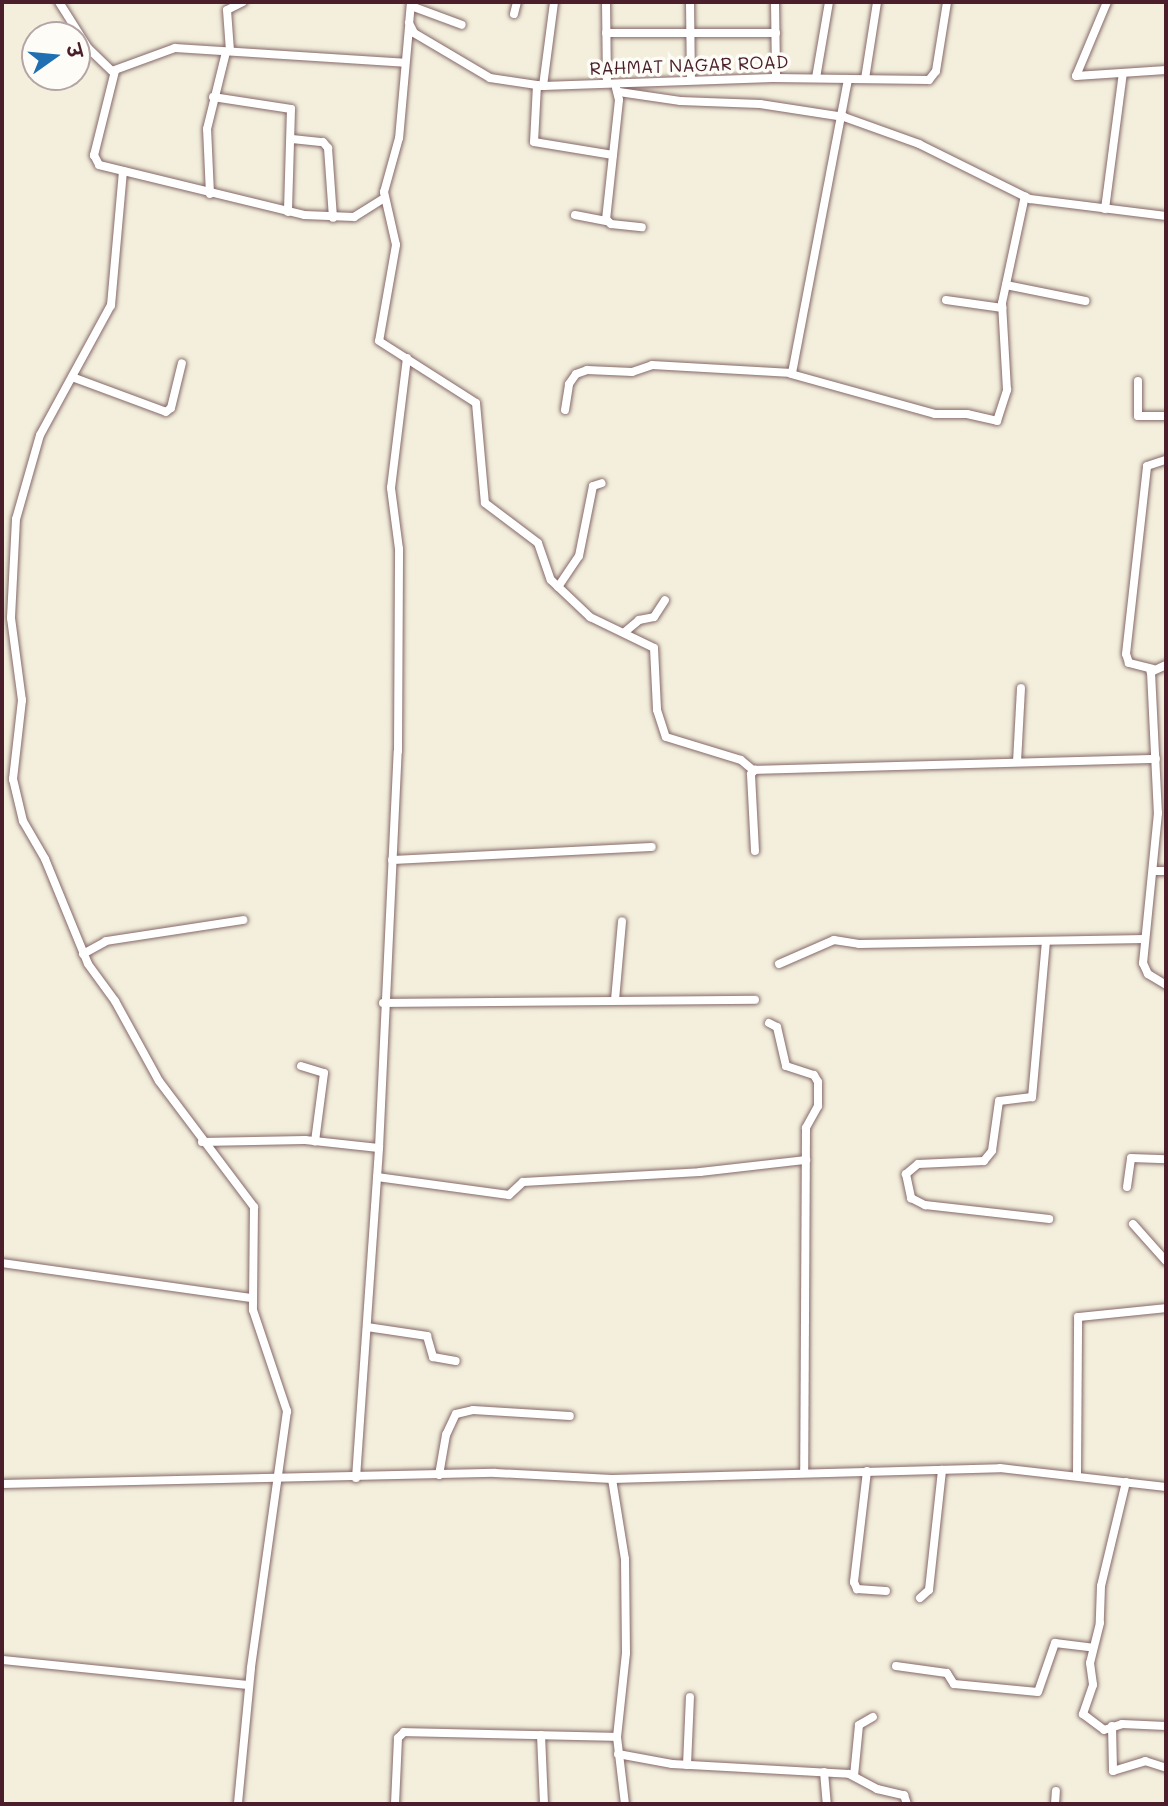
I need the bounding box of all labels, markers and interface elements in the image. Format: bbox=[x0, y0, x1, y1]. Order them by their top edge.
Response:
north arrow bbox=[21, 21, 91, 91]
text: उ bbox=[61, 42, 89, 60]
street label: RAHMAT NAGAR ROAD bbox=[589, 51, 789, 79]

